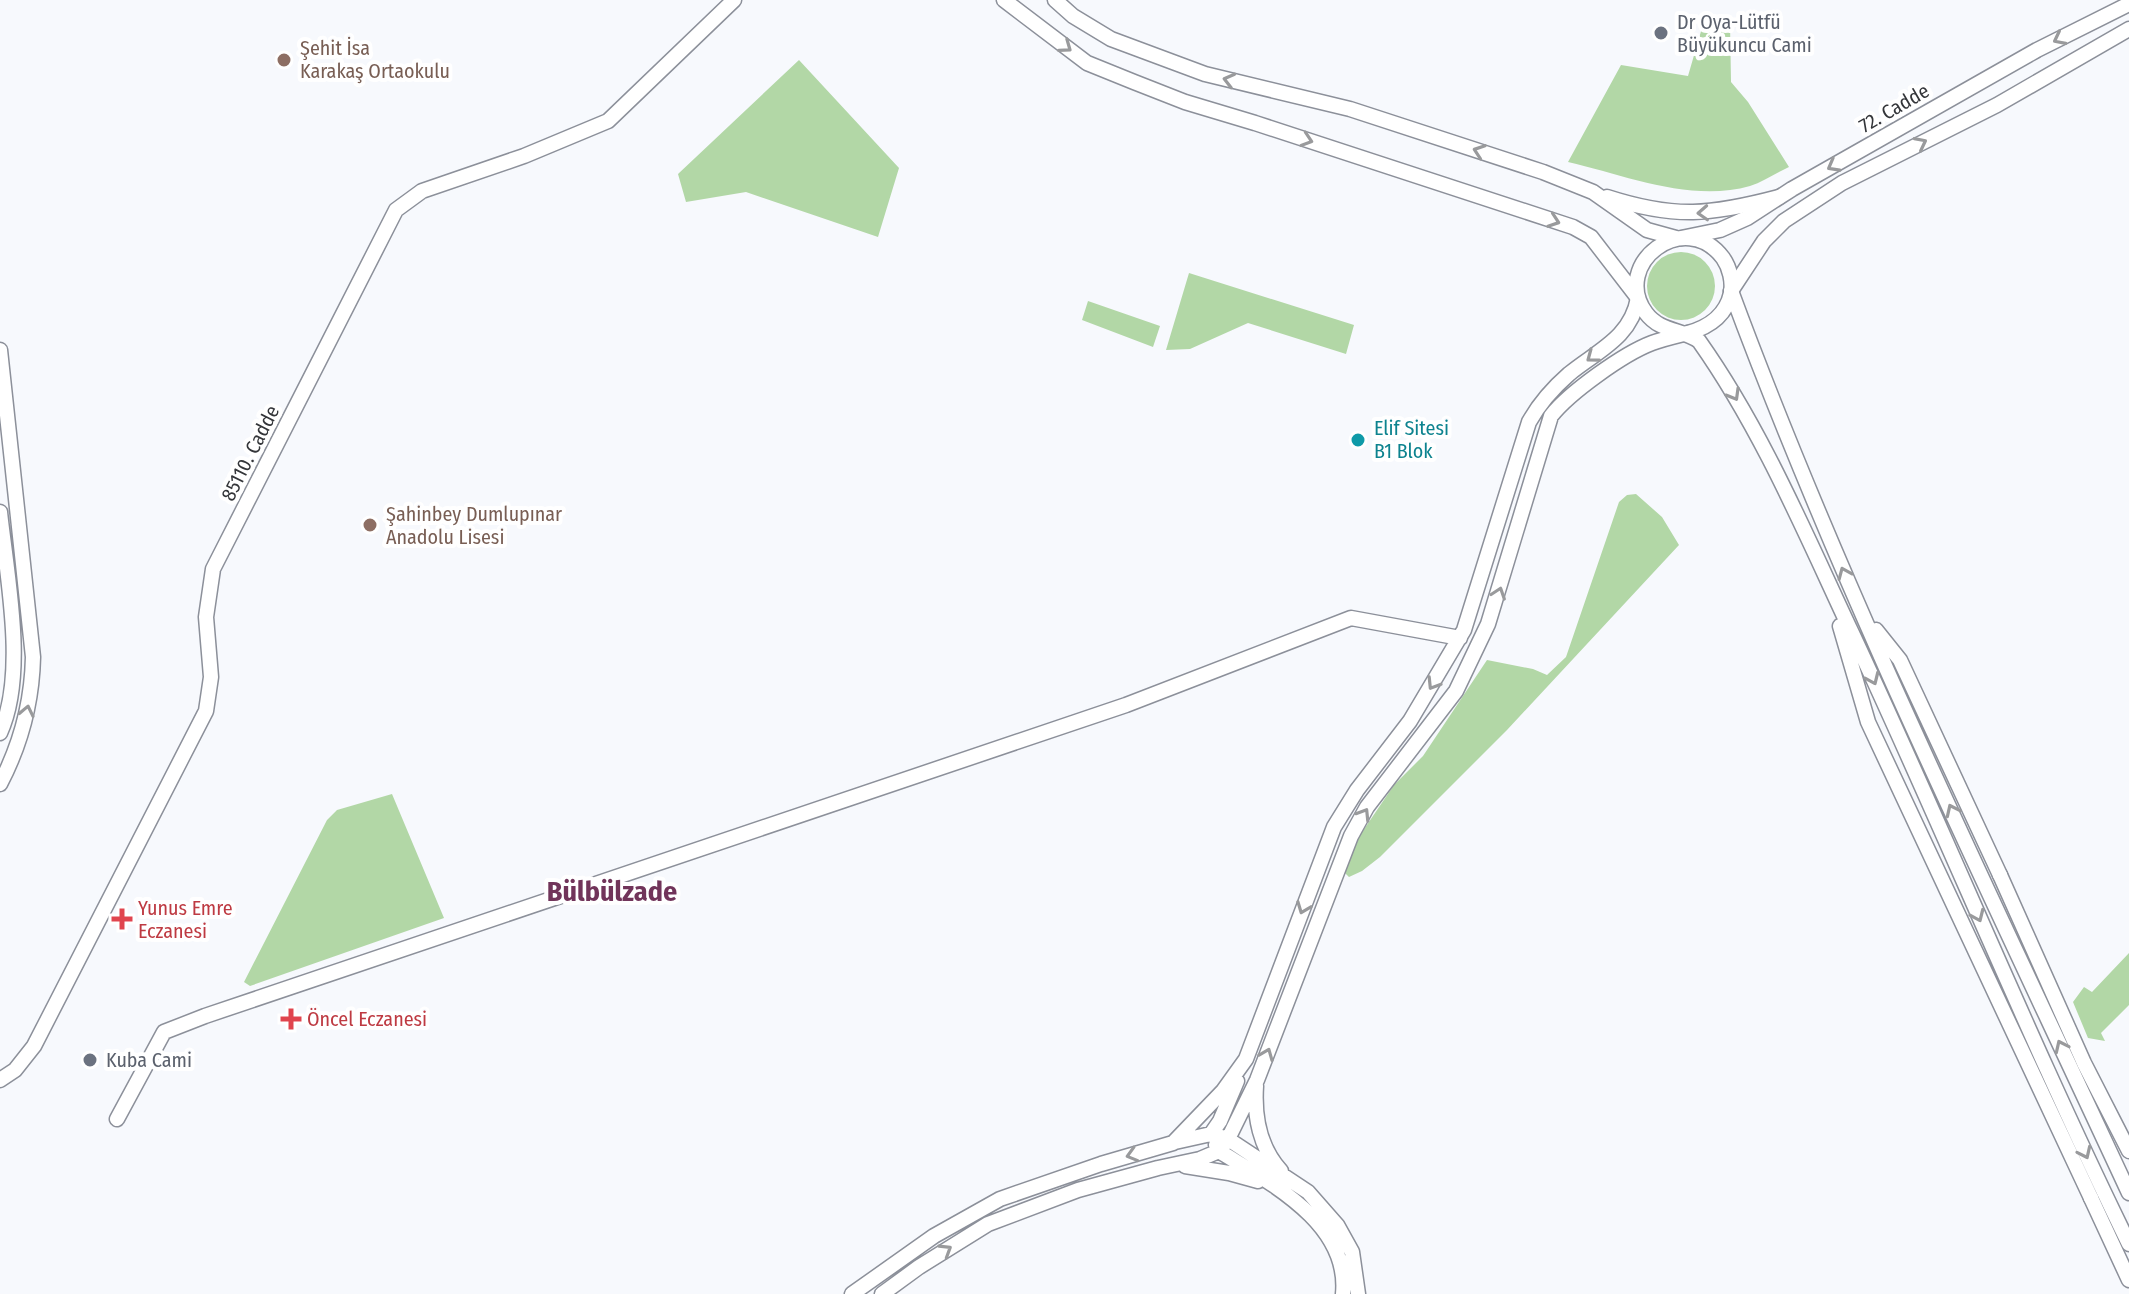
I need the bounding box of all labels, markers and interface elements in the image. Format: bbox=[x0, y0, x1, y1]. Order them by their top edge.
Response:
place label: Dr Oya-Lütfü Büyükuncu Cami bbox=[1677, 10, 1812, 57]
marker: Dr Oya-Lütfü Büyükuncu Cami bbox=[1652, 24, 1670, 42]
one-way arrow bbox=[2053, 29, 2068, 44]
place label: Şehit İsa Karakaş Ortaokulu bbox=[300, 36, 450, 84]
one-way arrow bbox=[1057, 38, 1071, 52]
marker: Şehit İsa Karakaş Ortaokulu bbox=[275, 51, 293, 69]
one-way arrow bbox=[1223, 72, 1237, 89]
street label: 72. Cadde bbox=[1855, 78, 1933, 138]
one-way arrow bbox=[1300, 131, 1314, 147]
one-way arrow bbox=[1913, 138, 1928, 153]
one-way arrow bbox=[1473, 145, 1487, 161]
one-way arrow bbox=[1827, 156, 1841, 172]
one-way arrow bbox=[1696, 204, 1709, 221]
one-way arrow bbox=[1547, 211, 1561, 227]
one-way arrow bbox=[1586, 348, 1601, 362]
one-way arrow bbox=[1724, 386, 1740, 401]
street label: 85110. Cadde bbox=[216, 401, 284, 505]
place label: Elif Sitesi B1 Blok bbox=[1374, 416, 1449, 463]
marker: Elif Sitesi B1 Blok bbox=[1349, 431, 1367, 449]
place label: Şahinbey Dumlupınar Anadolu Lisesi bbox=[386, 502, 562, 549]
marker: Şahinbey Dumlupınar Anadolu Lisesi bbox=[361, 516, 379, 534]
one-way arrow bbox=[1838, 567, 1854, 581]
one-way arrow bbox=[1489, 587, 1505, 601]
one-way arrow bbox=[1863, 670, 1879, 685]
one-way arrow bbox=[1427, 675, 1442, 690]
one-way arrow bbox=[17, 705, 34, 718]
one-way arrow bbox=[1946, 803, 1962, 818]
one-way arrow bbox=[1355, 808, 1370, 823]
district label: Bülbülzade bbox=[547, 875, 677, 908]
place label: Yunus Emre Eczanesi bbox=[138, 896, 233, 943]
one-way arrow bbox=[1297, 900, 1313, 914]
one-way arrow bbox=[1968, 908, 1984, 923]
marker: Yunus Emre Eczanesi bbox=[113, 910, 131, 928]
place label: Öncel Eczanesi bbox=[307, 1007, 427, 1031]
marker: Öncel Eczanesi bbox=[282, 1010, 300, 1028]
one-way arrow bbox=[2055, 1039, 2071, 1054]
place label: Kuba Cami bbox=[106, 1048, 192, 1072]
one-way arrow bbox=[1257, 1048, 1274, 1062]
marker: Kuba Cami bbox=[81, 1051, 99, 1069]
one-way arrow bbox=[2075, 1145, 2091, 1160]
one-way arrow bbox=[1126, 1146, 1140, 1162]
one-way arrow bbox=[937, 1244, 952, 1260]

